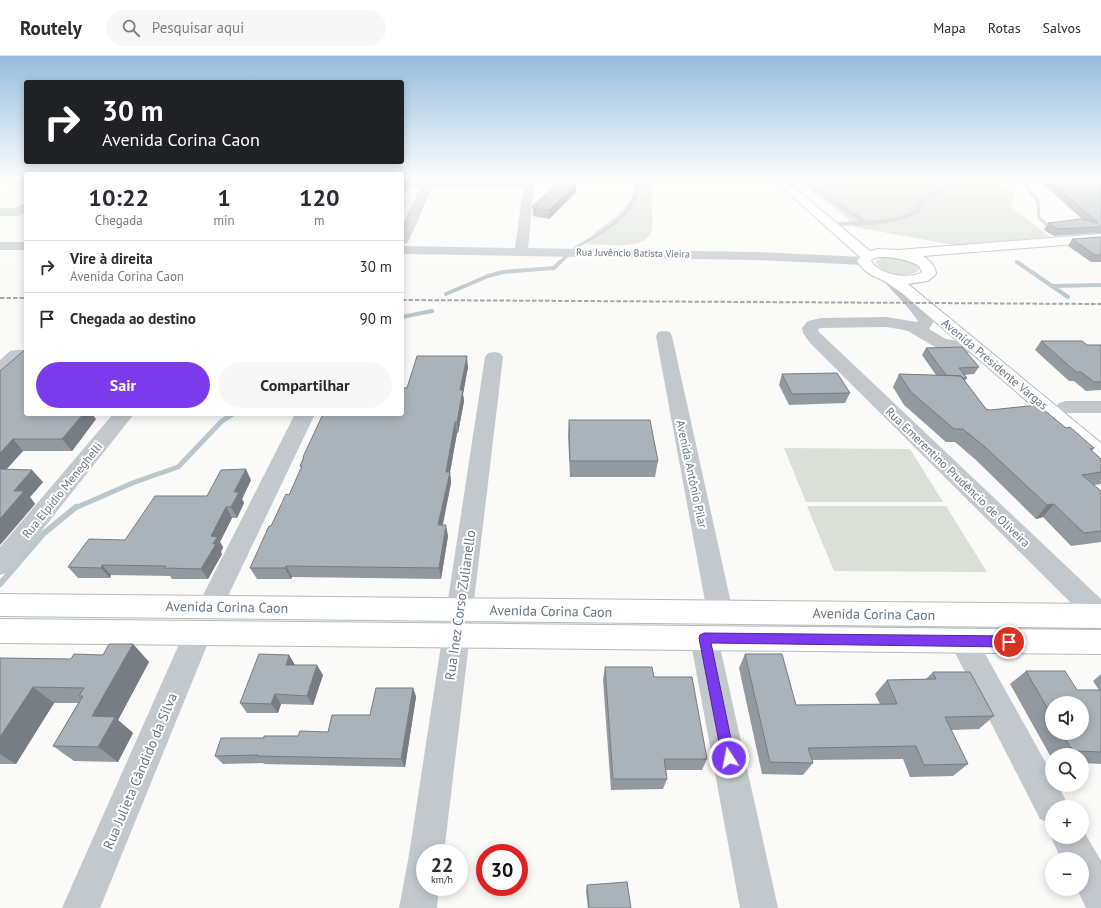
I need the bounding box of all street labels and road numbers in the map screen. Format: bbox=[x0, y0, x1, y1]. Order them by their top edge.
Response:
street label: Rua Juvêncio Batista Vieira bbox=[576, 246, 690, 260]
street label: Avenida Presidente Vargas bbox=[939, 315, 1051, 413]
street label: Rua Emerentino Prudêncio de Oliveira bbox=[883, 404, 1033, 550]
street label: Avenida Antônio Pilar bbox=[673, 419, 711, 529]
street label: Rua Elpídio Meneghelli bbox=[19, 439, 105, 541]
street label: Rua Inez Corso Zulianello bbox=[441, 529, 479, 681]
street label: Avenida Corina Caon bbox=[165, 597, 289, 617]
street label: Avenida Corina Caon bbox=[489, 601, 613, 621]
street label: Avenida Corina Caon bbox=[812, 604, 936, 624]
street label: Rua Julieta Cândido da Silva bbox=[99, 690, 181, 852]

